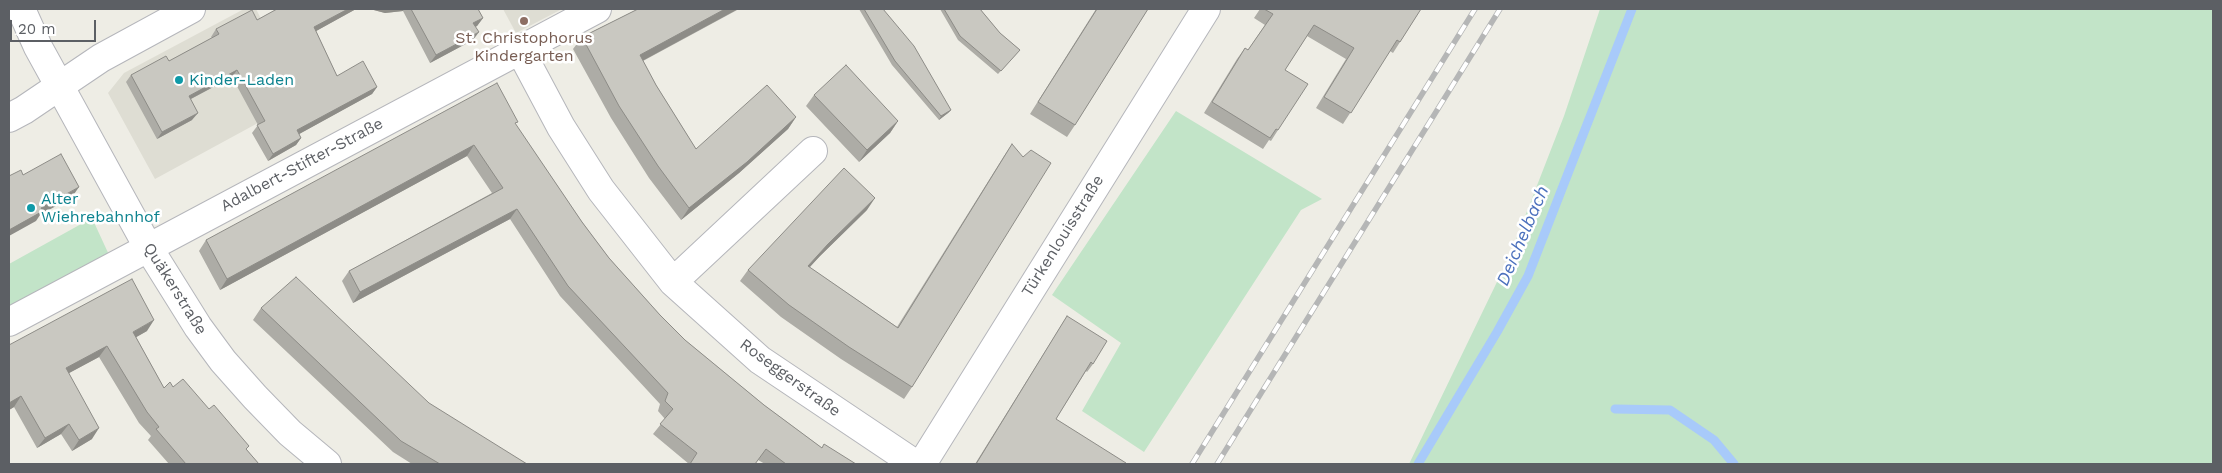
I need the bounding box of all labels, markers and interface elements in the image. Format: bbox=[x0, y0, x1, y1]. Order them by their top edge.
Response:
scale bar bbox=[12, 10, 99, 42]
marker: St. Christophorus Kindergarten bbox=[518, 15, 530, 27]
text: 20 m bbox=[18, 20, 56, 38]
place label: St. Christophorus Kindergarten bbox=[455, 28, 593, 66]
place label: Kinder-Laden bbox=[189, 70, 294, 90]
marker: Kinder-Laden bbox=[173, 74, 185, 86]
street label: Adalbert-Stifter-Straße bbox=[217, 114, 387, 216]
street label: Türkenlouisstraße bbox=[1018, 172, 1108, 300]
water label: Deichelbach bbox=[1492, 183, 1554, 289]
place label: Alter Wiehrebahnhof bbox=[41, 189, 160, 227]
marker: Alter Wiehrebahnhof bbox=[25, 202, 37, 214]
street label: Quäkerstraße bbox=[139, 240, 211, 338]
street label: Roseggerstraße bbox=[736, 335, 844, 421]

